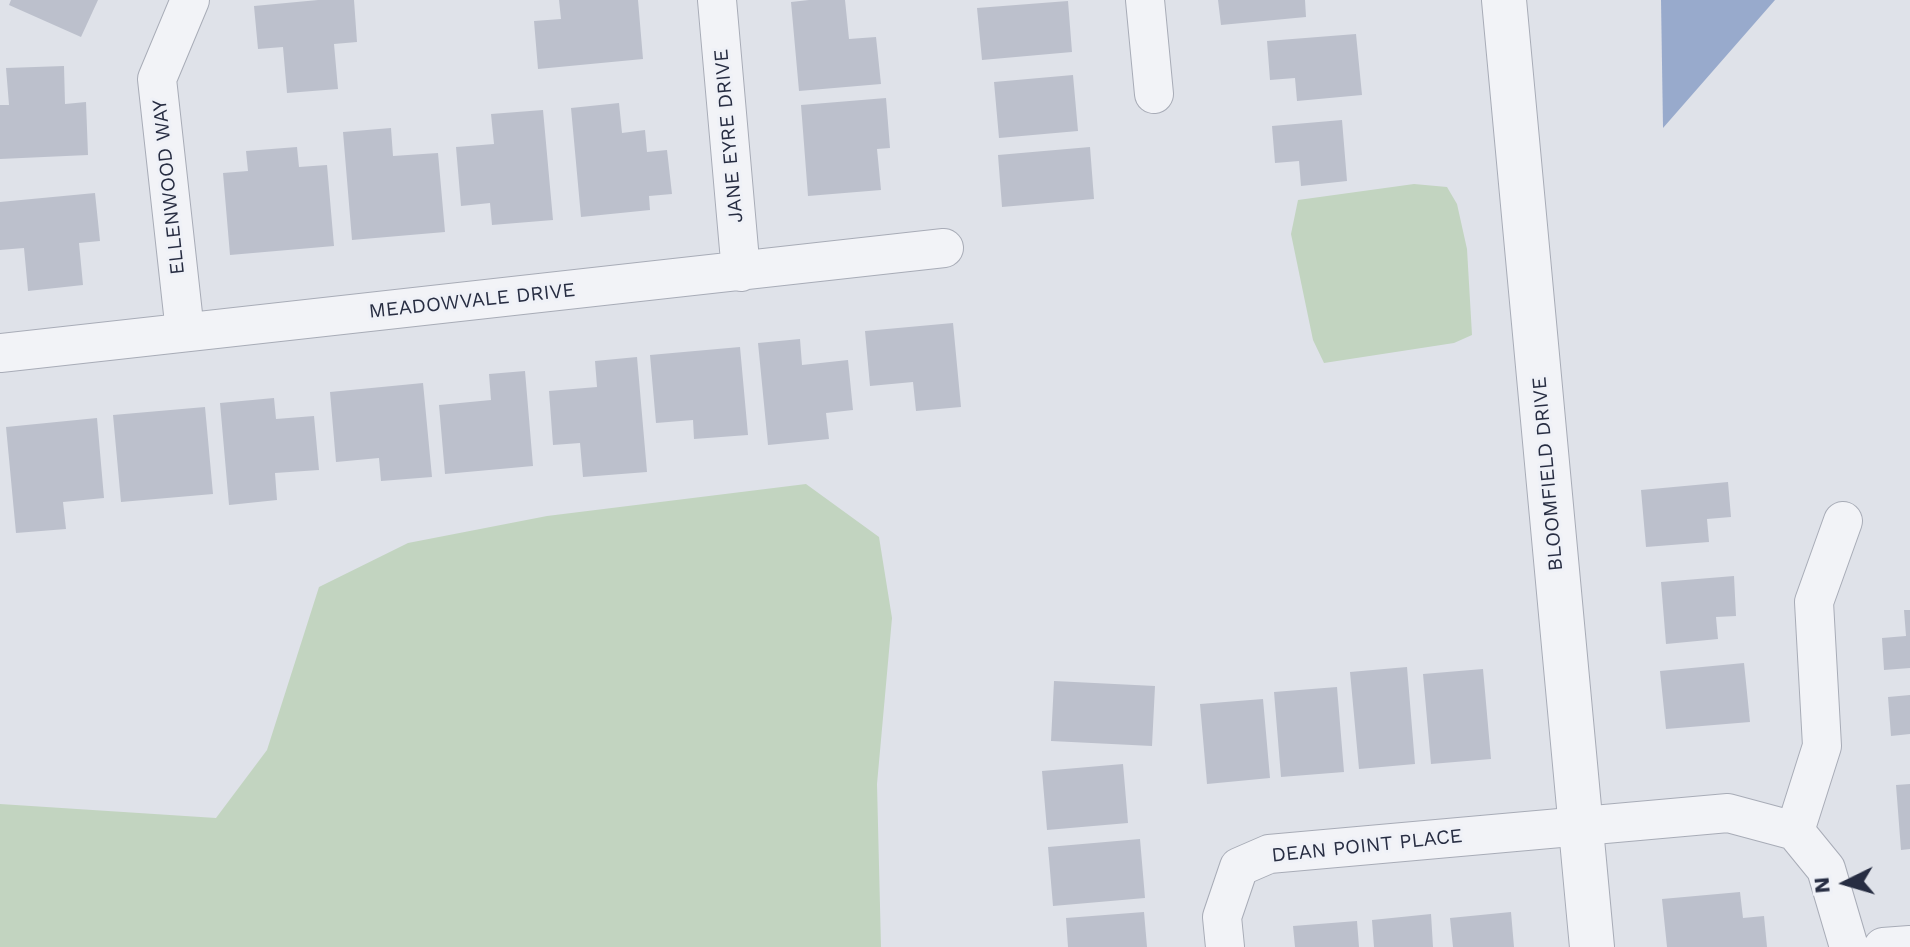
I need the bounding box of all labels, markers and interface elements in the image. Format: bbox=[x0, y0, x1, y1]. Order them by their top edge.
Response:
street label: JANE EYRE DRIVE bbox=[709, 48, 749, 224]
street label: ELLENWOOD WAY bbox=[148, 98, 190, 276]
street label: MEADOWVALE DRIVE bbox=[368, 278, 576, 324]
street label: BLOOMFIELD DRIVE bbox=[1528, 376, 1568, 572]
street label: DEAN POINT PLACE bbox=[1270, 824, 1464, 868]
north arrow bbox=[1806, 843, 1886, 923]
text: N bbox=[1808, 876, 1835, 894]

